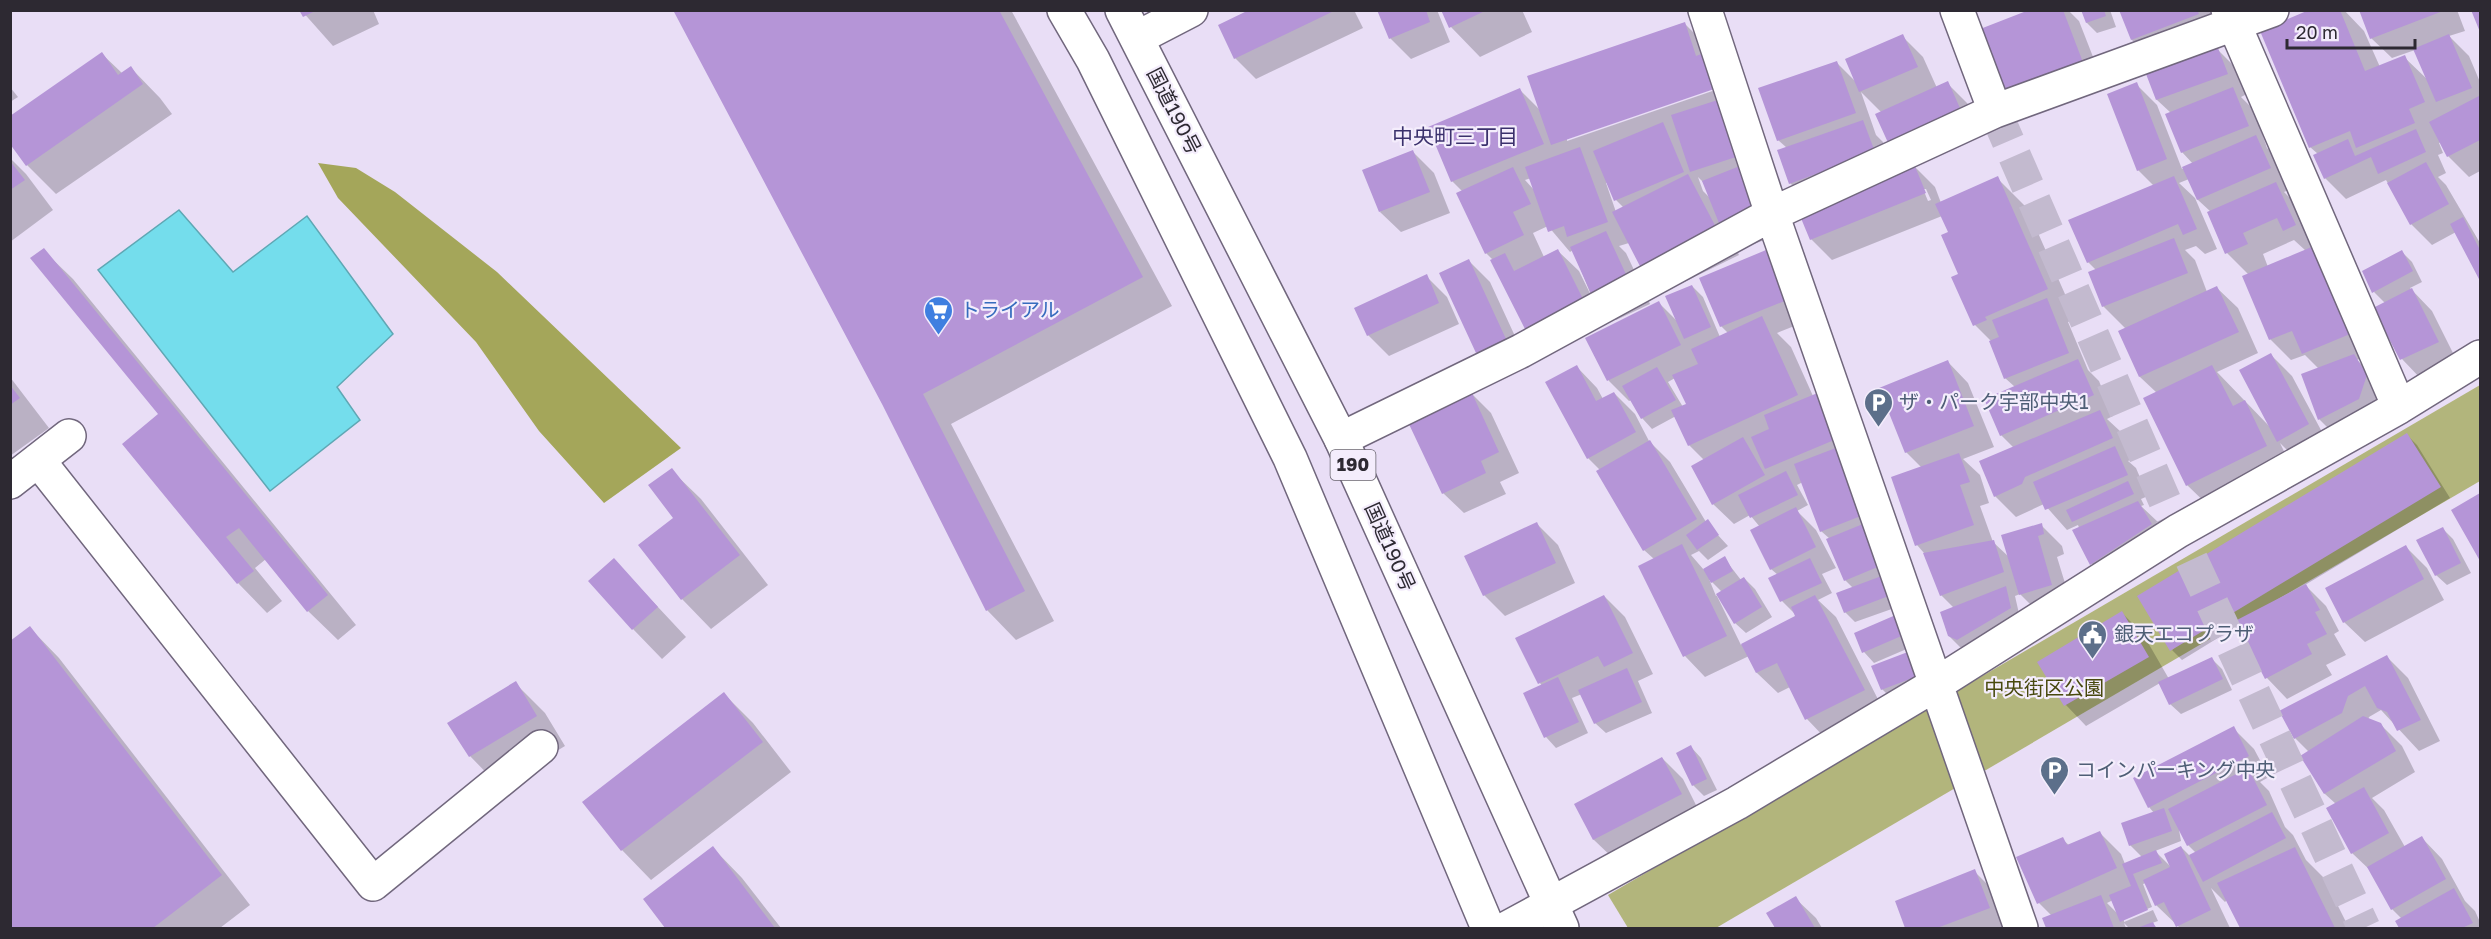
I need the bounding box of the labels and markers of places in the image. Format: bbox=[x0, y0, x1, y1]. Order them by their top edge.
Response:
supermarket icon: トライアル bbox=[923, 294, 955, 336]
place label: トライアル bbox=[960, 297, 1060, 321]
parking icon: ザ・パーク宇部中央1 bbox=[1862, 386, 1894, 428]
place label: ザ・パーク宇部中央1 bbox=[1899, 389, 2089, 413]
public building icon: 銀天エコプラザ bbox=[2077, 618, 2109, 660]
place label: 銀天エコプラザ bbox=[2114, 621, 2254, 645]
parking icon: コインパーキング中央 bbox=[2039, 754, 2071, 796]
place label: コインパーキング中央 bbox=[2076, 757, 2275, 781]

